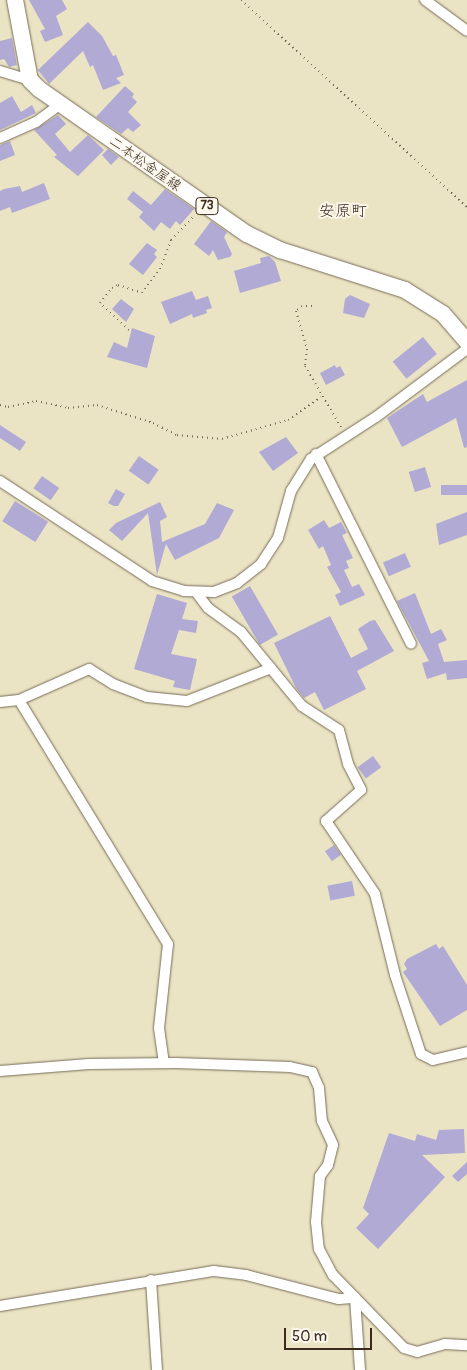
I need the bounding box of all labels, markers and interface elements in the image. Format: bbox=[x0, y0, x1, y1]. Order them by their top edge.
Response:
street label: 二本松金屋線 bbox=[106, 133, 184, 195]
road number: 73 bbox=[194, 197, 220, 216]
district label: 安原町 bbox=[319, 201, 367, 221]
scale bar bbox=[287, 1318, 374, 1350]
text: 50 m bbox=[292, 1327, 327, 1346]

